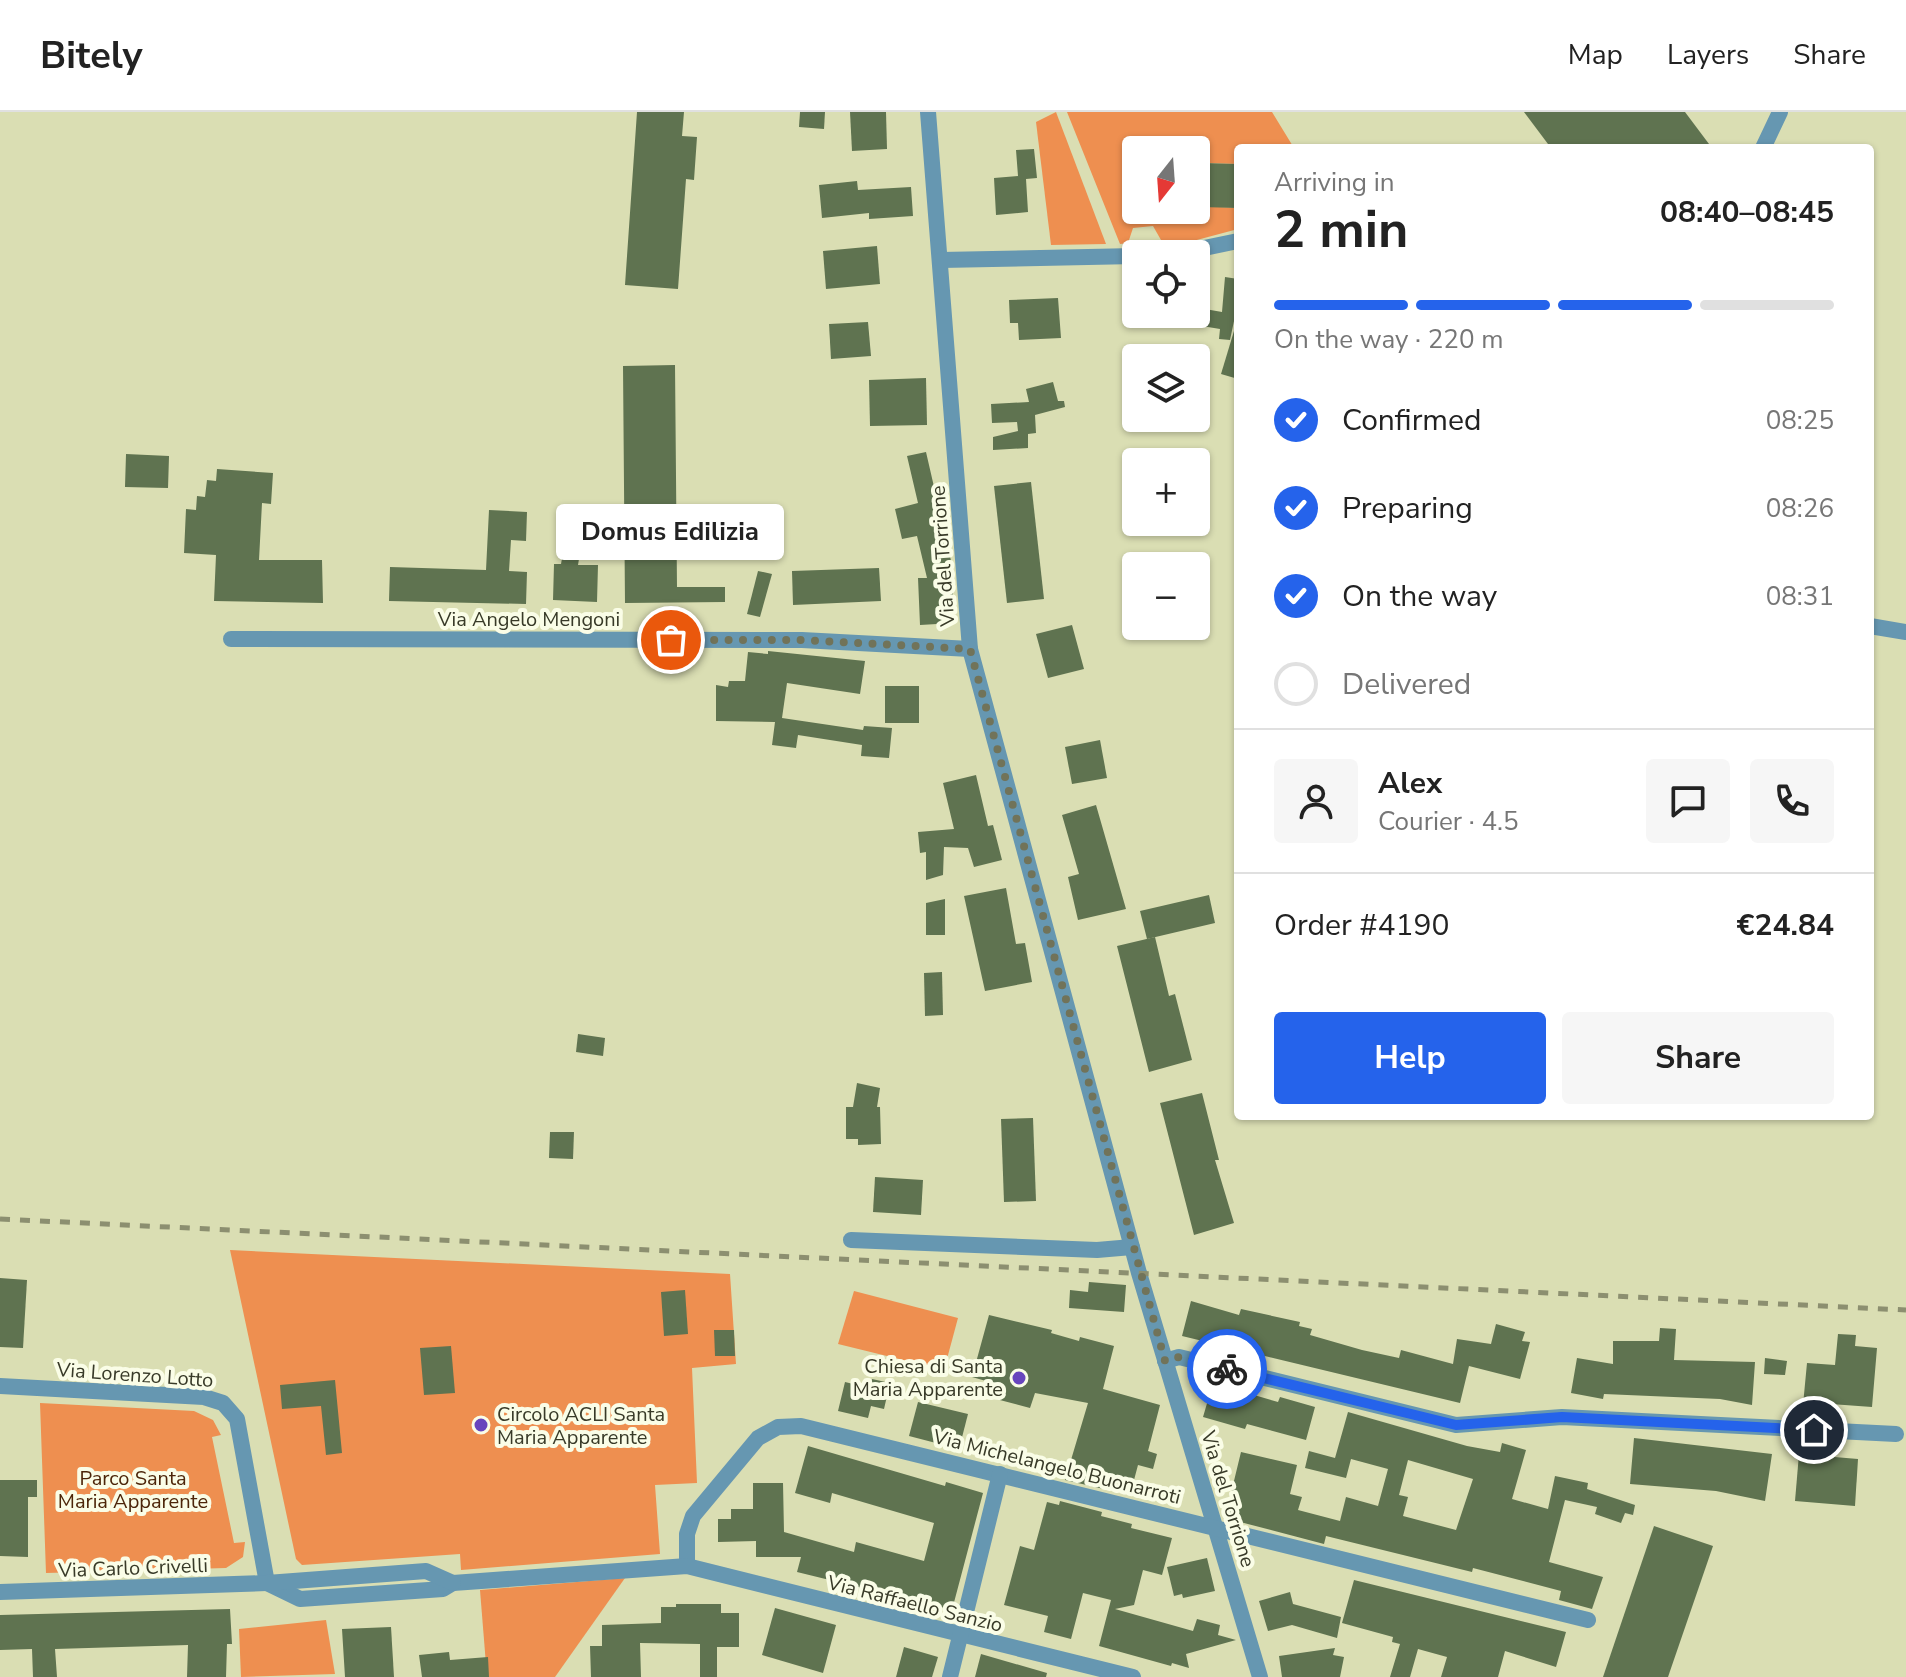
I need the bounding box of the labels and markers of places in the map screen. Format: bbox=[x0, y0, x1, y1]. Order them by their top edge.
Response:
callout: Domus Edilizia bbox=[557, 504, 785, 560]
pin bbox=[637, 606, 705, 674]
place label: Chiesa di Santa Maria Apparente bbox=[853, 1353, 1003, 1403]
marker: Chiesa di Santa Maria Apparente bbox=[1010, 1369, 1028, 1387]
pin bbox=[1780, 1396, 1848, 1464]
place label: Circolo ACLI Santa Maria Apparente bbox=[497, 1401, 665, 1451]
marker: Circolo ACLI Santa Maria Apparente bbox=[472, 1416, 490, 1434]

